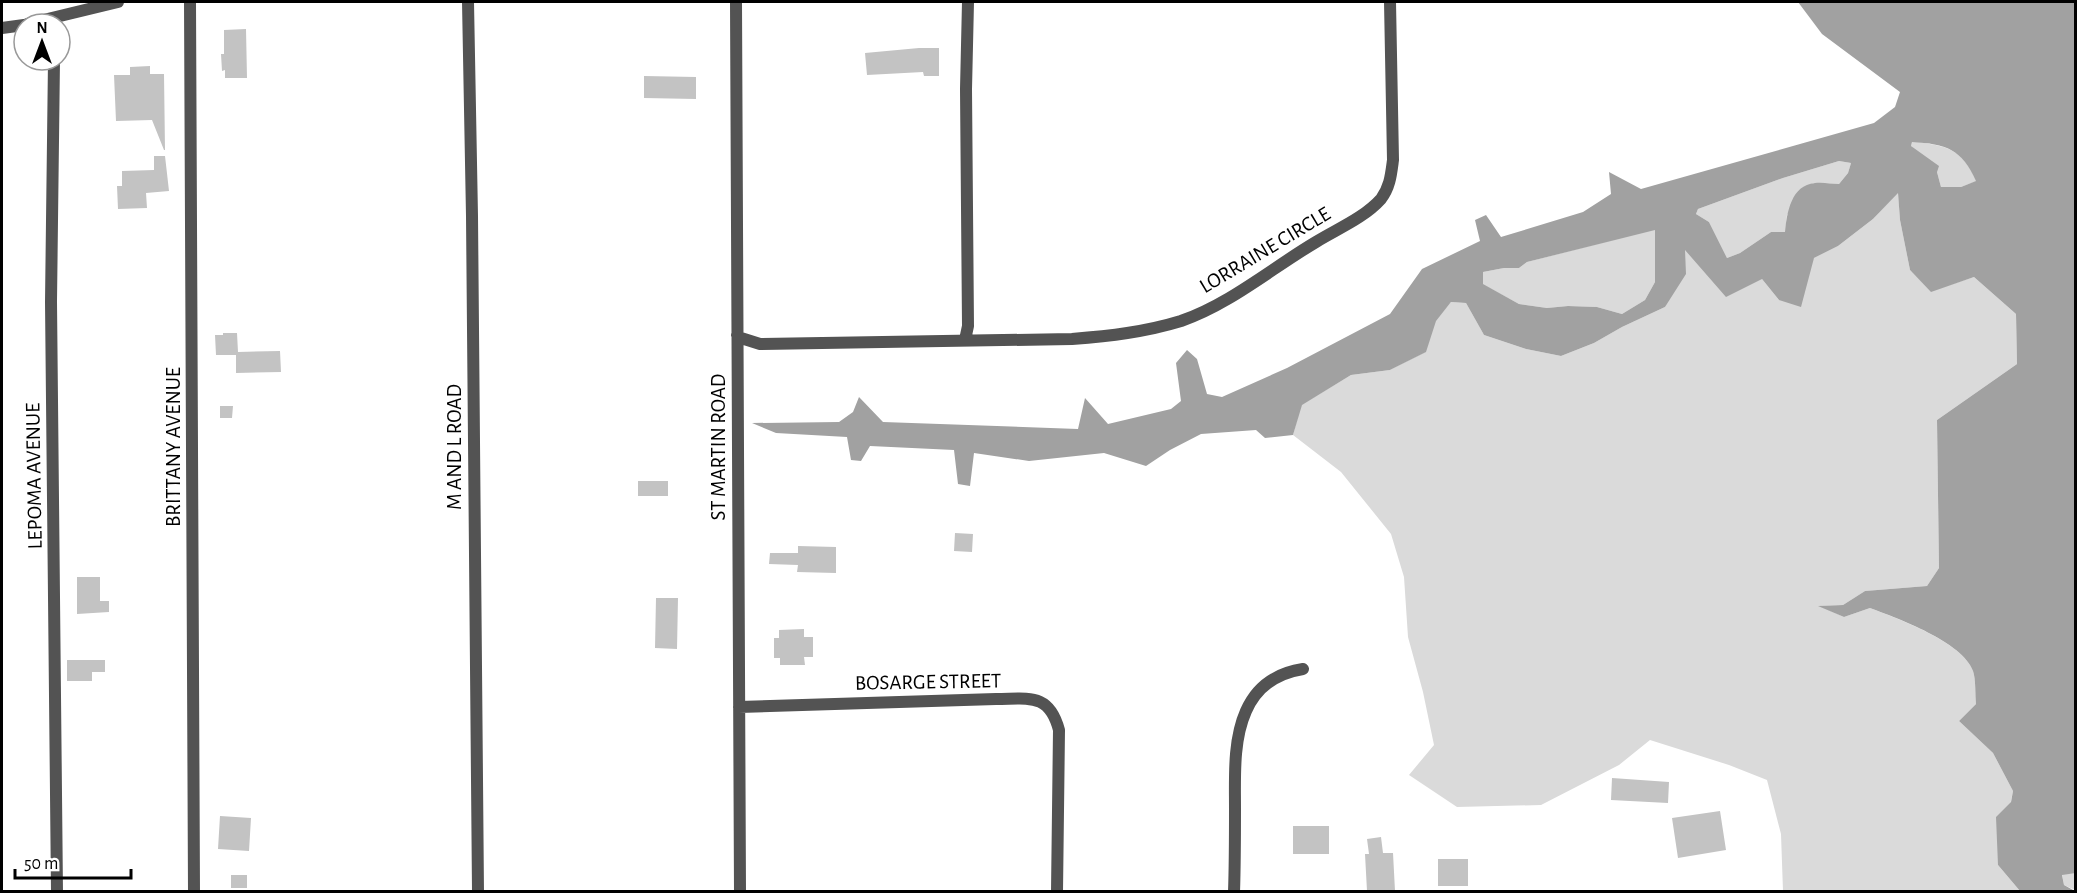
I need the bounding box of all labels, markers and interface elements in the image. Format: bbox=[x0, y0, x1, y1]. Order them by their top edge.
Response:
north arrow bbox=[12, 12, 72, 72]
text: N bbox=[36, 20, 48, 36]
street label: LORRAINE CIRCLE bbox=[1196, 203, 1334, 297]
street label: BRITTANY AVENUE bbox=[163, 367, 184, 527]
street label: ST MARTIN ROAD bbox=[708, 374, 729, 520]
street label: M AND L ROAD bbox=[444, 384, 465, 510]
street label: LEPOMA AVENUE bbox=[22, 403, 46, 549]
street label: BOSARGE STREET bbox=[855, 670, 1001, 694]
scale bar bbox=[15, 842, 130, 880]
text: 50 m bbox=[24, 855, 58, 873]

